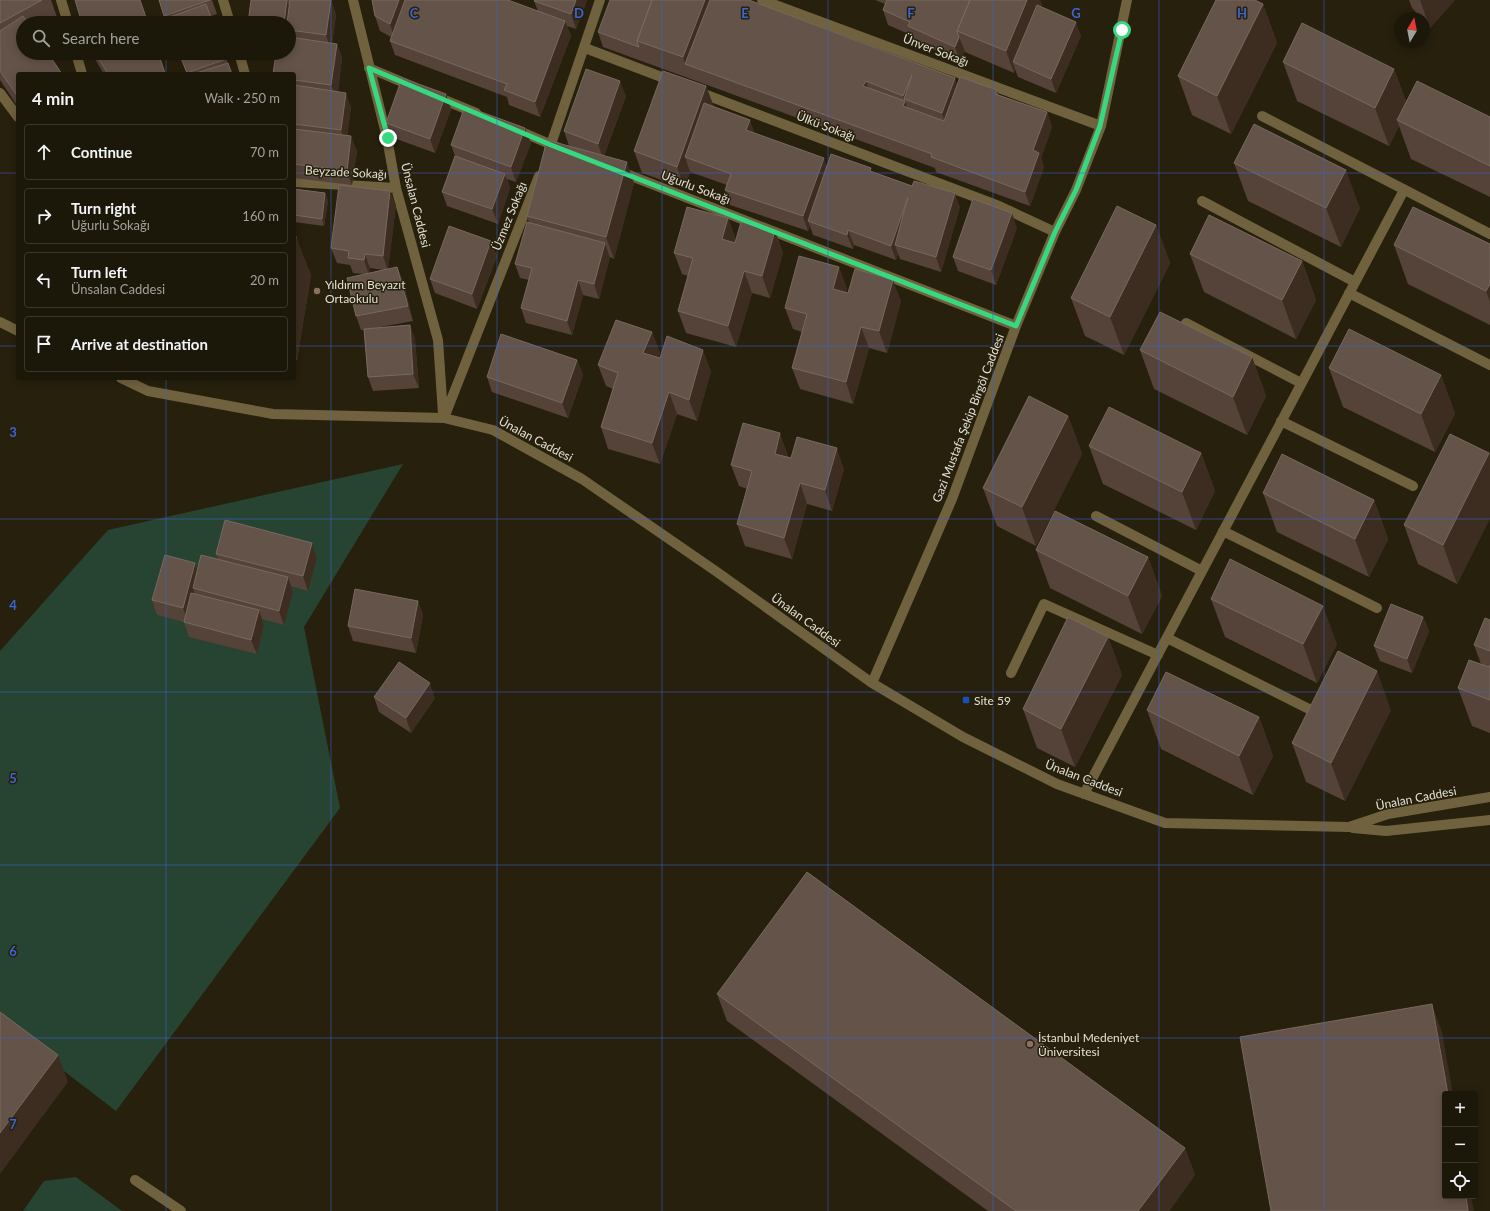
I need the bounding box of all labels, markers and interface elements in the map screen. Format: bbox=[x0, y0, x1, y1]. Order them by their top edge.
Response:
text: C bbox=[410, 5, 419, 21]
text: D bbox=[574, 5, 584, 21]
text: E bbox=[741, 5, 749, 21]
text: F bbox=[907, 5, 915, 21]
text: G bbox=[1071, 5, 1081, 21]
text: H bbox=[1237, 5, 1247, 21]
north arrow bbox=[1394, 12, 1430, 48]
search box bbox=[16, 16, 296, 60]
route start bbox=[1113, 21, 1131, 39]
icon: search bbox=[30, 27, 52, 49]
text: Search here bbox=[62, 29, 139, 47]
street label: Ünver Sokağı bbox=[901, 31, 971, 69]
text: 4 min bbox=[32, 88, 74, 109]
text: Walk · 250 m bbox=[204, 90, 280, 106]
street label: Ülkü Sokağı bbox=[794, 108, 858, 144]
route end bbox=[379, 129, 397, 147]
icon: ahead bbox=[33, 141, 55, 163]
text: Continue bbox=[71, 143, 132, 161]
text: 70 m bbox=[250, 144, 279, 160]
street label: Ünsalan Caddesi bbox=[398, 161, 434, 249]
street label: Beyzade Sokağı bbox=[305, 162, 387, 182]
street label: Uğurlu Sokağı bbox=[659, 167, 733, 207]
street label: Üzmez Sokağı bbox=[488, 179, 530, 253]
text: Turn right bbox=[71, 199, 136, 217]
icon: right bbox=[33, 205, 55, 227]
text: 160 m bbox=[242, 208, 279, 224]
text: Uğurlu Sokağı bbox=[71, 217, 150, 233]
text: Turn left bbox=[71, 263, 127, 281]
icon: left bbox=[33, 269, 55, 291]
text: 20 m bbox=[250, 272, 279, 288]
place label: Yıldırım Beyazıt Ortaokulu bbox=[325, 277, 406, 306]
text: Ünsalan Caddesi bbox=[71, 281, 165, 297]
marker: Yıldırım Beyazıt Ortaokulu bbox=[312, 286, 322, 296]
street label: Gazi Mustafa Şekip Birgöl Caddesi bbox=[929, 331, 1007, 504]
icon: arrive bbox=[33, 333, 55, 355]
text: Arrive at destination bbox=[71, 335, 208, 353]
street label: Ünalan Caddesi bbox=[496, 413, 576, 465]
text: 3 bbox=[9, 424, 17, 440]
street label: Ünalan Caddesi bbox=[769, 590, 844, 650]
text: 4 bbox=[9, 597, 17, 613]
place label: Site 59 bbox=[974, 693, 1011, 708]
marker: Site 59 bbox=[961, 695, 971, 705]
street label: Ünalan Caddesi bbox=[1043, 756, 1125, 800]
text: 5 bbox=[9, 770, 17, 786]
street label: Ünalan Caddesi bbox=[1374, 783, 1458, 813]
text: 6 bbox=[9, 943, 17, 959]
place label: İstanbul Medeniyet Üniversitesi bbox=[1038, 1030, 1140, 1059]
marker: İstanbul Medeniyet Üniversitesi bbox=[1025, 1039, 1035, 1049]
map controls bbox=[1442, 1091, 1478, 1199]
button: + bbox=[1442, 1091, 1478, 1127]
text: 7 bbox=[9, 1116, 17, 1132]
button: − bbox=[1442, 1127, 1478, 1163]
button: locate bbox=[1442, 1163, 1478, 1199]

